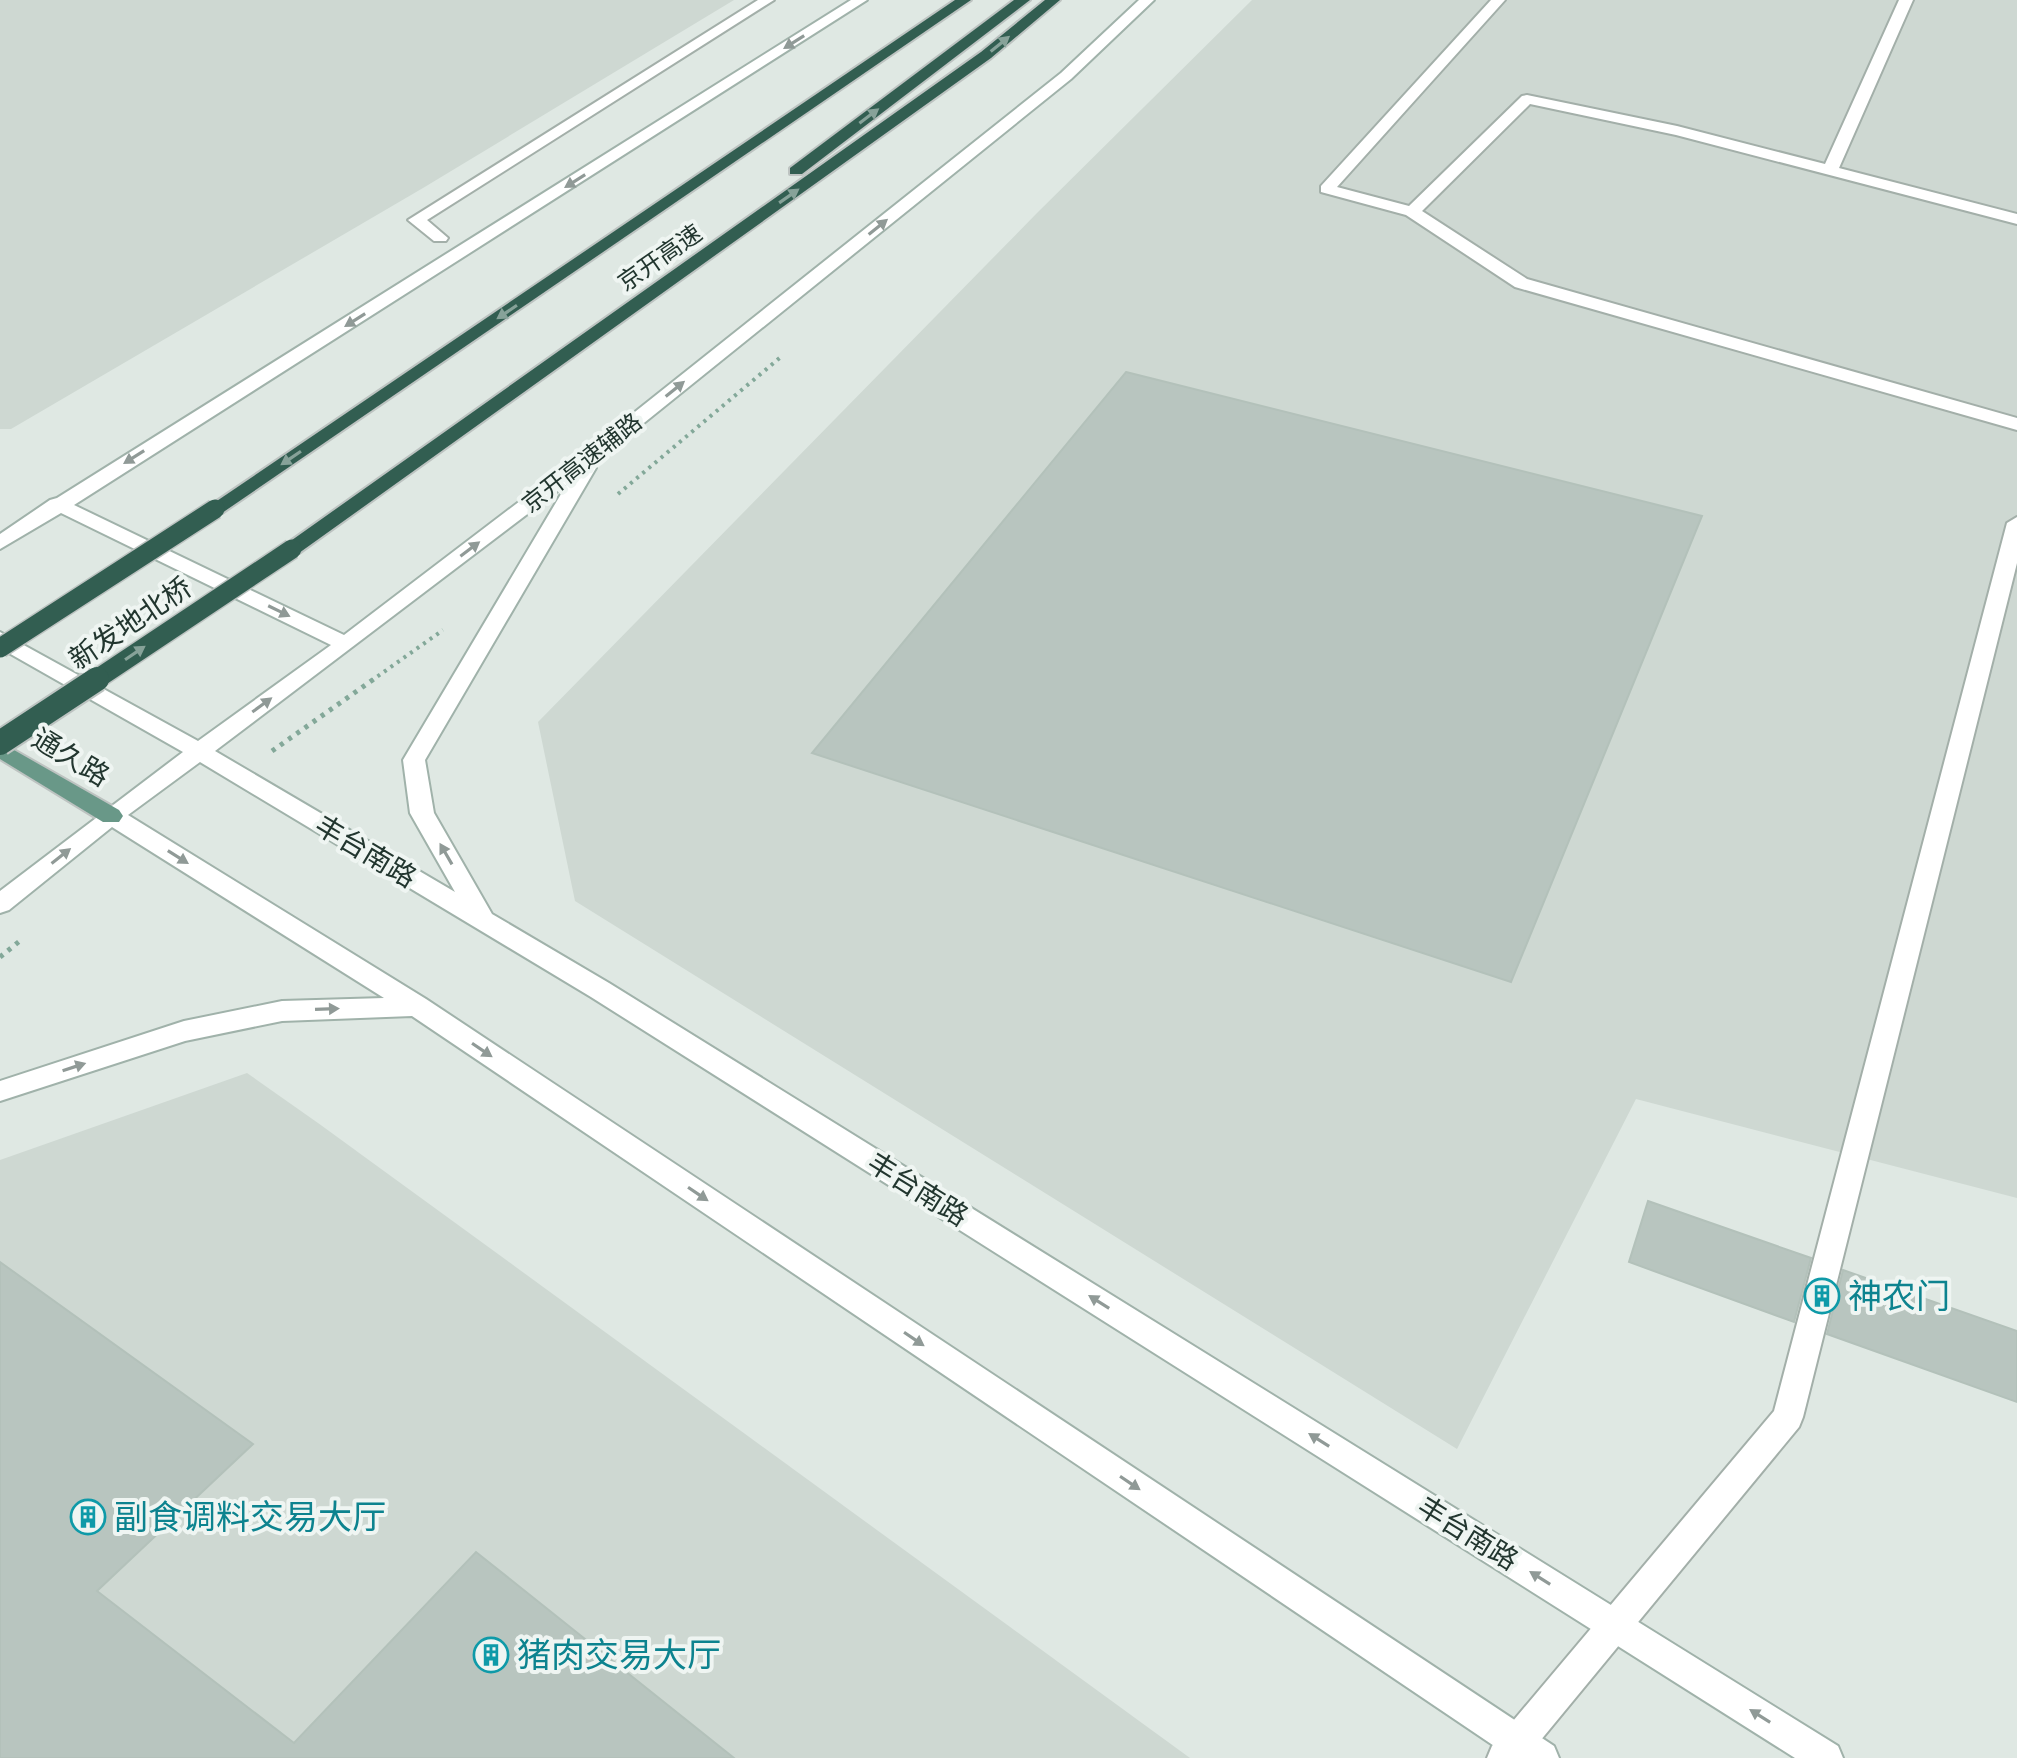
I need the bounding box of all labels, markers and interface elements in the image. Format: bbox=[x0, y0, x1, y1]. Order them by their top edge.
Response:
one-way arrow bbox=[783, 34, 805, 48]
one-way arrow bbox=[990, 36, 1010, 53]
one-way arrow bbox=[859, 108, 879, 124]
one-way arrow bbox=[564, 173, 585, 188]
one-way arrow bbox=[778, 189, 799, 204]
street label: 京开高速 bbox=[610, 216, 708, 298]
one-way arrow bbox=[868, 219, 888, 236]
one-way arrow bbox=[496, 304, 517, 319]
one-way arrow bbox=[344, 312, 366, 326]
one-way arrow bbox=[665, 382, 685, 398]
street label: 京开高速辅路 bbox=[514, 404, 648, 519]
one-way arrow bbox=[123, 450, 145, 464]
one-way arrow bbox=[281, 450, 302, 465]
one-way arrow bbox=[460, 542, 480, 558]
street label: 新发地北桥 bbox=[61, 567, 198, 677]
one-way arrow bbox=[267, 604, 290, 618]
one-way arrow bbox=[124, 646, 146, 661]
one-way arrow bbox=[252, 698, 273, 713]
street label: 通久路 bbox=[26, 718, 117, 794]
street label: 丰台南路 bbox=[309, 805, 424, 895]
one-way arrow bbox=[439, 843, 453, 865]
one-way arrow bbox=[51, 848, 71, 864]
one-way arrow bbox=[166, 849, 189, 864]
one-way arrow bbox=[315, 1003, 340, 1016]
one-way arrow bbox=[471, 1042, 492, 1057]
one-way arrow bbox=[63, 1060, 87, 1072]
street label: 丰台南路 bbox=[861, 1142, 976, 1234]
one-way arrow bbox=[687, 1186, 708, 1201]
place label: 神农门 bbox=[1848, 1272, 1950, 1318]
building icon: 神农门 bbox=[1803, 1277, 1841, 1315]
one-way arrow bbox=[1088, 1296, 1110, 1310]
one-way arrow bbox=[903, 1331, 925, 1345]
one-way arrow bbox=[1309, 1433, 1330, 1448]
one-way arrow bbox=[1119, 1475, 1141, 1490]
street label: 丰台南路 bbox=[1411, 1486, 1526, 1578]
place label: 副食调料交易大厅 bbox=[114, 1493, 386, 1539]
building icon: 副食调料交易大厅 bbox=[69, 1498, 107, 1536]
one-way arrow bbox=[1529, 1571, 1551, 1585]
place label: 猪肉交易大厅 bbox=[517, 1631, 721, 1677]
building icon: 猪肉交易大厅 bbox=[472, 1636, 510, 1674]
one-way arrow bbox=[1749, 1710, 1771, 1724]

